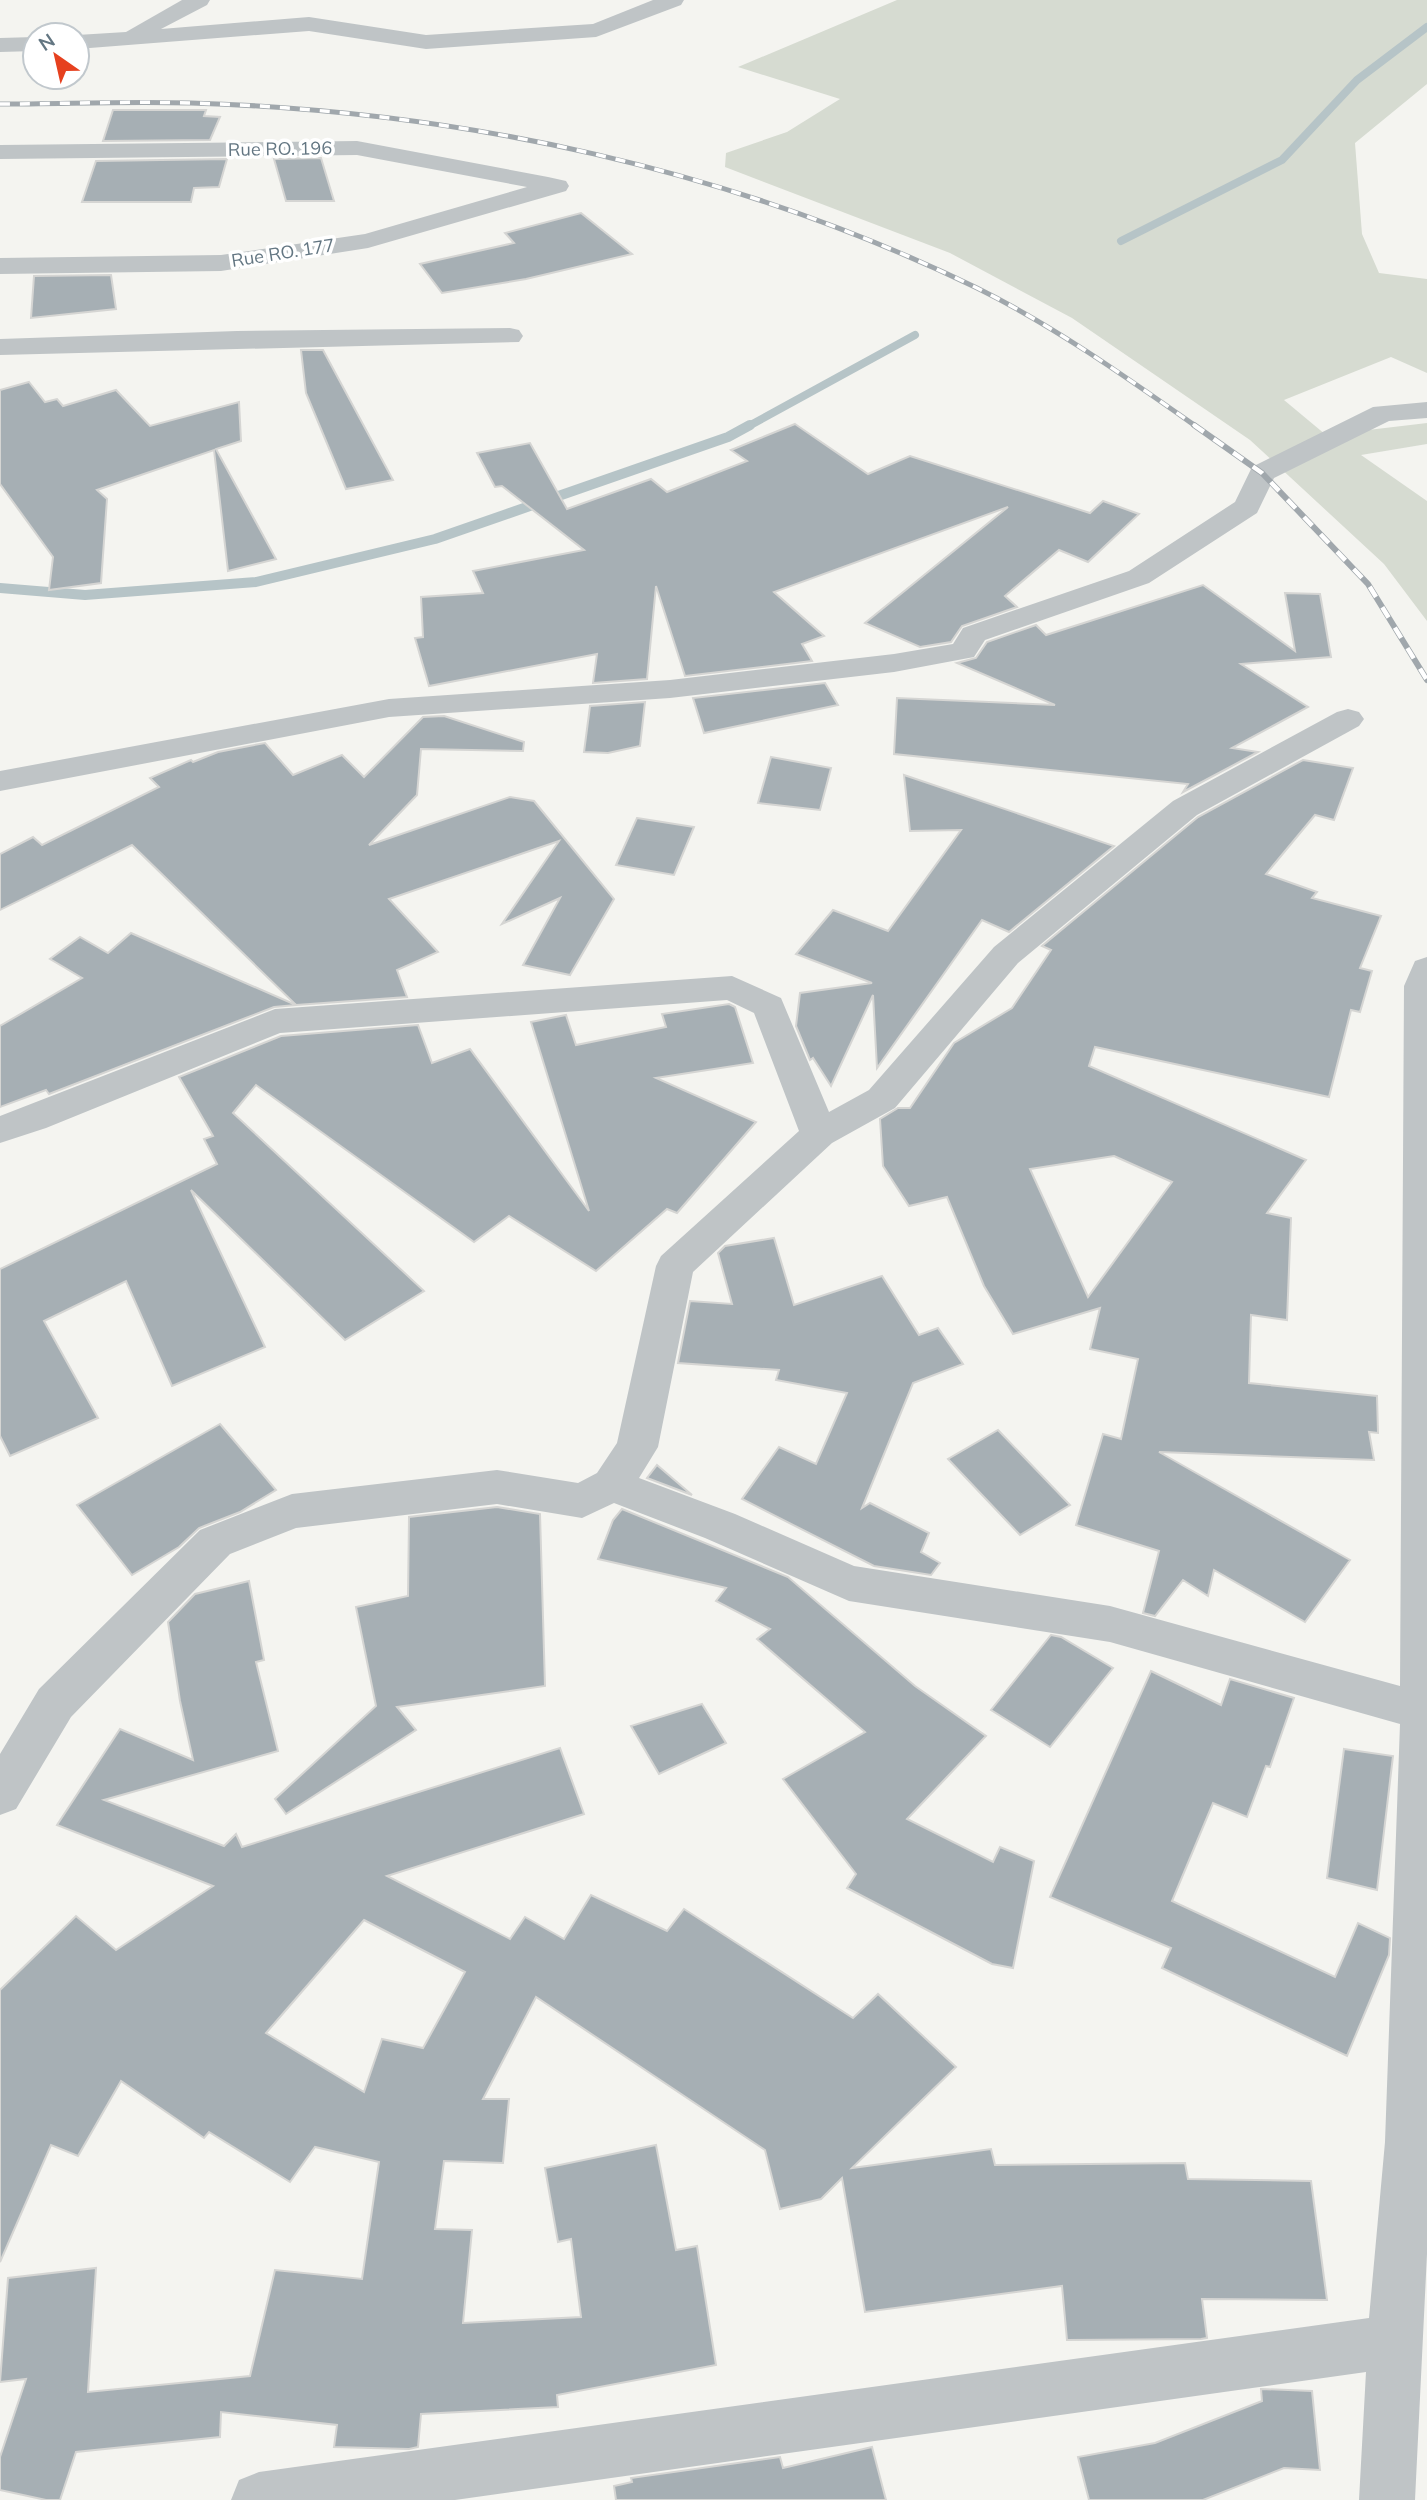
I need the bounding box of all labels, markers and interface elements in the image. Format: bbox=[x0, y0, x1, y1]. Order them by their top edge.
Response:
north arrow bbox=[21, 21, 91, 91]
text: N bbox=[34, 28, 59, 56]
street label: Rue RO. 196 bbox=[228, 136, 332, 161]
street label: Rue RO. 177 bbox=[230, 233, 336, 272]

